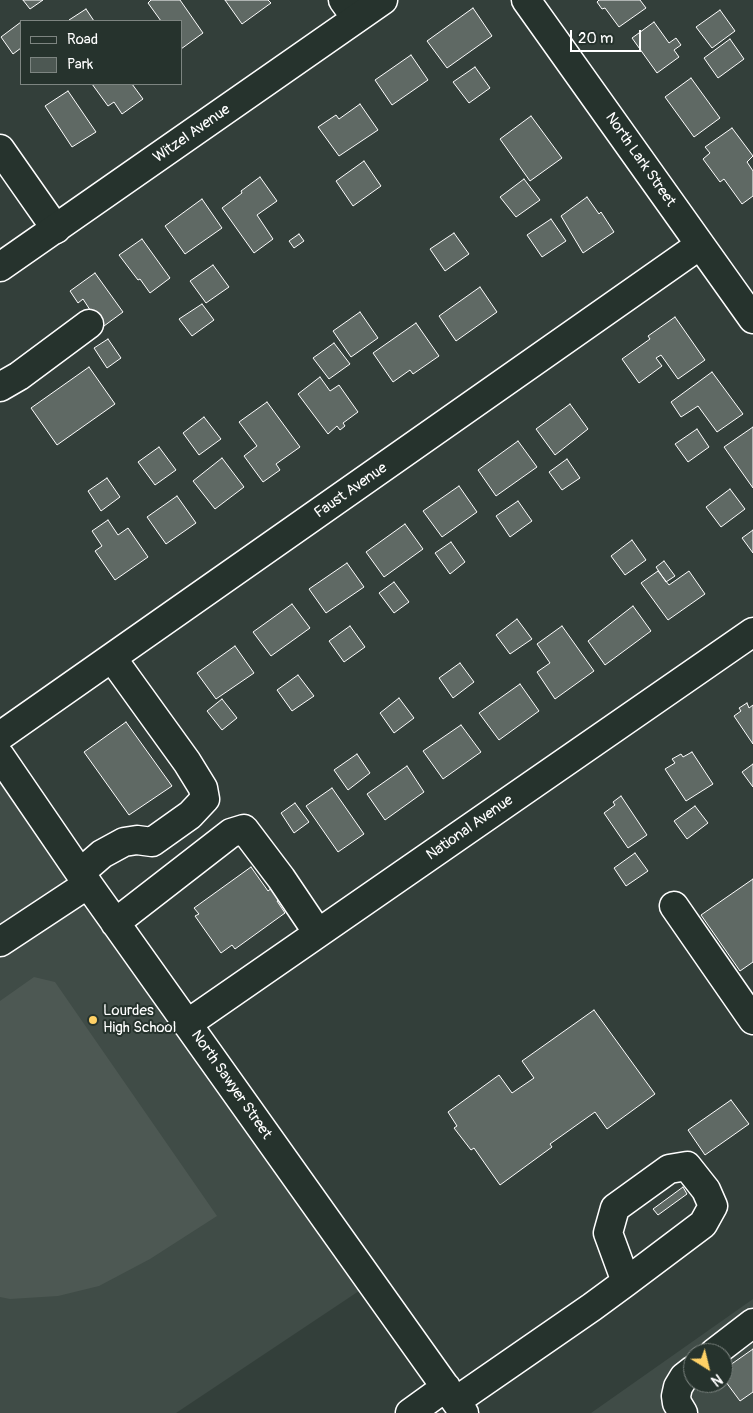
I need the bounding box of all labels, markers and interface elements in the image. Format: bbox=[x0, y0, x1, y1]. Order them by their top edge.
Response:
legend bbox=[20, 20, 182, 85]
scale bar bbox=[573, 20, 644, 52]
text: 20 m bbox=[578, 29, 613, 48]
text: Road bbox=[67, 30, 98, 49]
text: Park bbox=[67, 55, 93, 74]
street label: Witzel Avenue bbox=[150, 101, 234, 167]
street label: North Lark Street bbox=[601, 109, 679, 211]
street label: Faust Avenue bbox=[311, 459, 391, 523]
street label: National Avenue bbox=[423, 791, 517, 865]
place label: Lourdes High School bbox=[103, 1002, 176, 1037]
marker: Lourdes High School bbox=[87, 1014, 99, 1026]
street label: North Sawyer Street bbox=[187, 1027, 275, 1143]
north arrow bbox=[683, 1343, 733, 1393]
text: N bbox=[708, 1370, 725, 1389]

